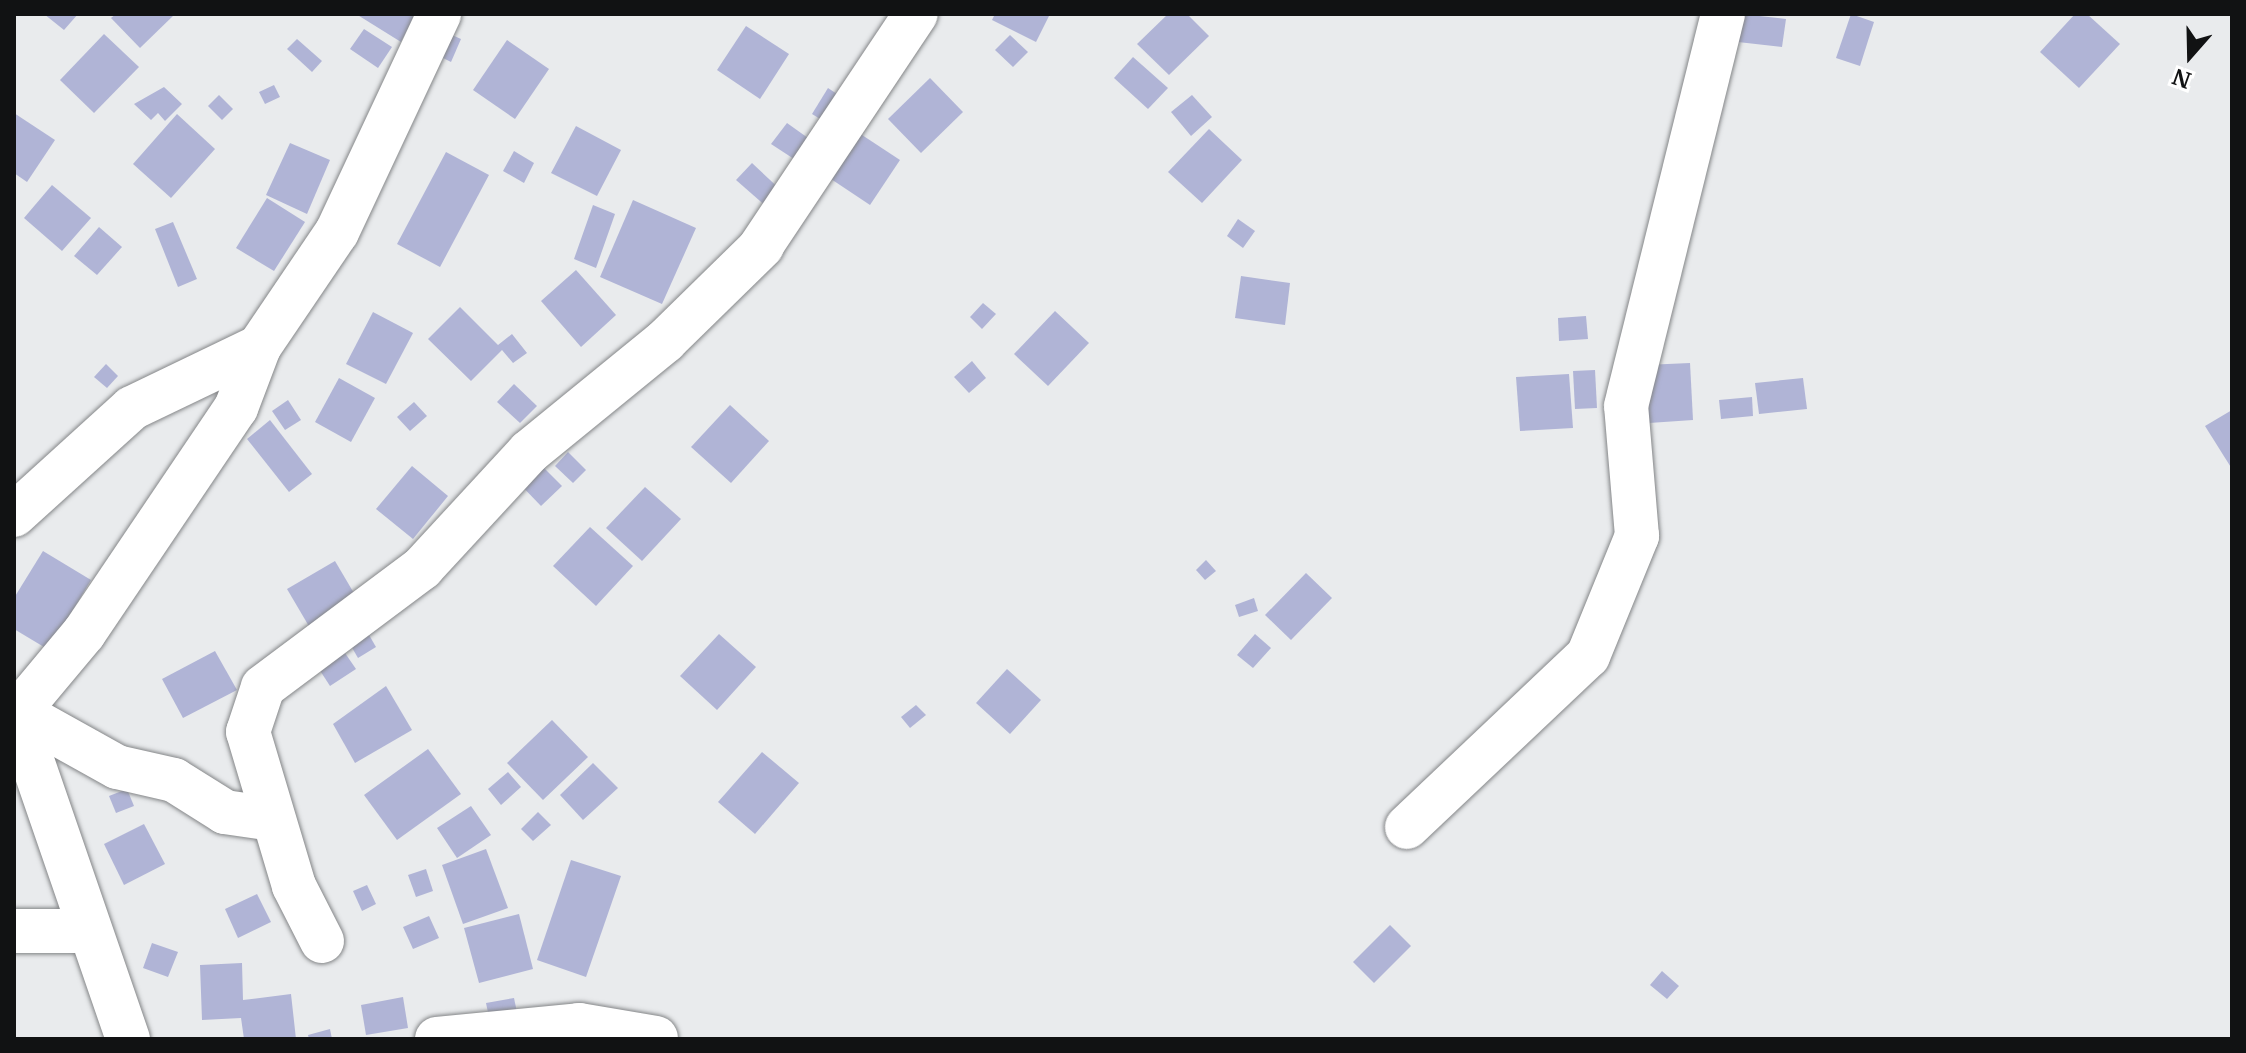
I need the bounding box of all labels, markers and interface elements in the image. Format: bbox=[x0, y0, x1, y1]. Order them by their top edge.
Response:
north arrow bbox=[2150, 16, 2230, 96]
text: N bbox=[2169, 62, 2195, 95]

